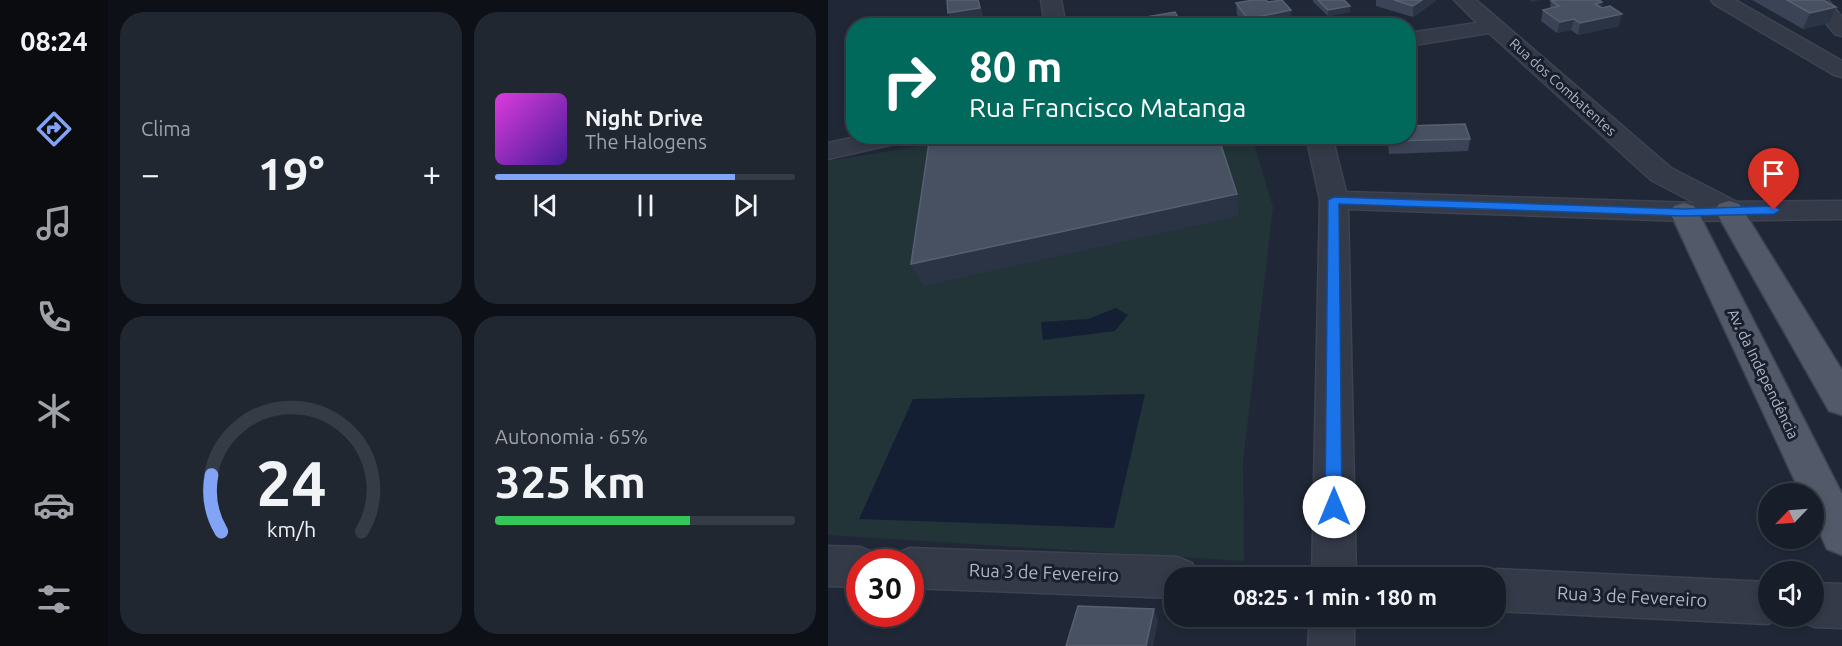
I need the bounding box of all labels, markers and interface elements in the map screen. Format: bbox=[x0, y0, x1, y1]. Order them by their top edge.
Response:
text: 08:24 bbox=[20, 26, 88, 56]
street label: Rua dos Combatentes bbox=[1507, 35, 1619, 139]
icon: right bbox=[870, 42, 948, 120]
text: 80 m bbox=[969, 43, 1063, 90]
text: Rua Francisco Matanga bbox=[969, 92, 1246, 122]
text: Night Drive bbox=[585, 105, 703, 130]
icon: directions bbox=[33, 108, 75, 150]
text: Clima bbox=[141, 117, 191, 140]
text: The Halogens bbox=[585, 130, 707, 153]
text: 19° bbox=[258, 148, 324, 199]
pin bbox=[1748, 148, 1799, 210]
text: − bbox=[141, 155, 160, 192]
text: + bbox=[422, 155, 441, 192]
icon: arrive bbox=[1757, 157, 1790, 190]
icon: previous bbox=[529, 189, 562, 222]
icon: pause bbox=[629, 189, 662, 222]
icon: next bbox=[729, 189, 762, 222]
icon: music bbox=[33, 202, 75, 244]
icon: phone bbox=[33, 296, 75, 338]
street label: Av. da Independência bbox=[1725, 306, 1802, 442]
icon: climate bbox=[33, 390, 75, 432]
text: Autonomia · 65% bbox=[495, 425, 648, 448]
text: 24 bbox=[256, 448, 326, 518]
text: 325 km bbox=[495, 456, 646, 507]
position arrow bbox=[1302, 475, 1366, 539]
north arrow bbox=[1758, 483, 1824, 549]
map controls bbox=[1758, 483, 1824, 627]
icon: car bbox=[33, 484, 75, 526]
text: km/h bbox=[266, 517, 316, 541]
speed limit sign: 30 bbox=[846, 549, 924, 627]
street label: Rua 3 de Fevereiro bbox=[969, 559, 1119, 585]
button: sound bbox=[1758, 561, 1824, 627]
icon: filters bbox=[33, 578, 75, 620]
street label: Rua 3 de Fevereiro bbox=[1557, 582, 1708, 610]
text: 08:25 · 1 min · 180 m bbox=[1233, 584, 1437, 609]

